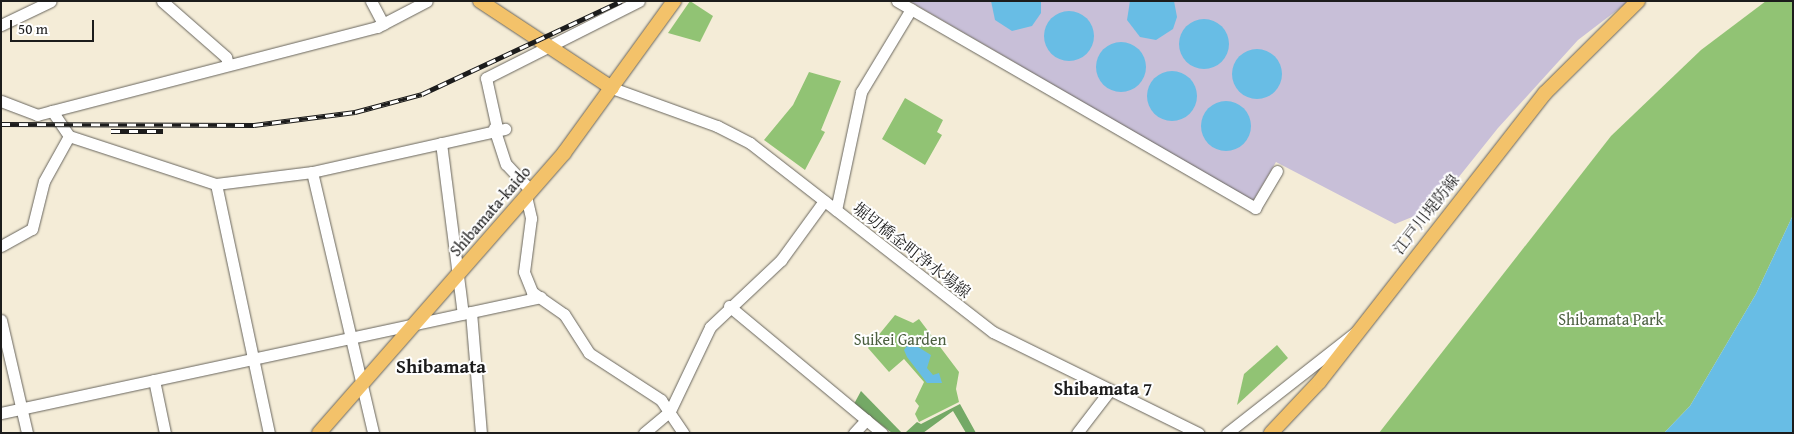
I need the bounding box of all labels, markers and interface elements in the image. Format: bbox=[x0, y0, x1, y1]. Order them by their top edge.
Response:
scale bar bbox=[12, 10, 96, 42]
text: 50 m bbox=[18, 18, 48, 39]
street label: Shibamata-kaido bbox=[446, 162, 534, 260]
street label: 江戸川堤防線 bbox=[1389, 170, 1463, 258]
street label: 堀切橋金町浄水場線 bbox=[849, 198, 975, 302]
park label: Shibamata Park bbox=[1558, 309, 1664, 329]
park label: Suikei Garden bbox=[854, 329, 946, 349]
district label: Shibamata bbox=[396, 356, 486, 378]
district label: Shibamata 7 bbox=[1054, 378, 1152, 400]

